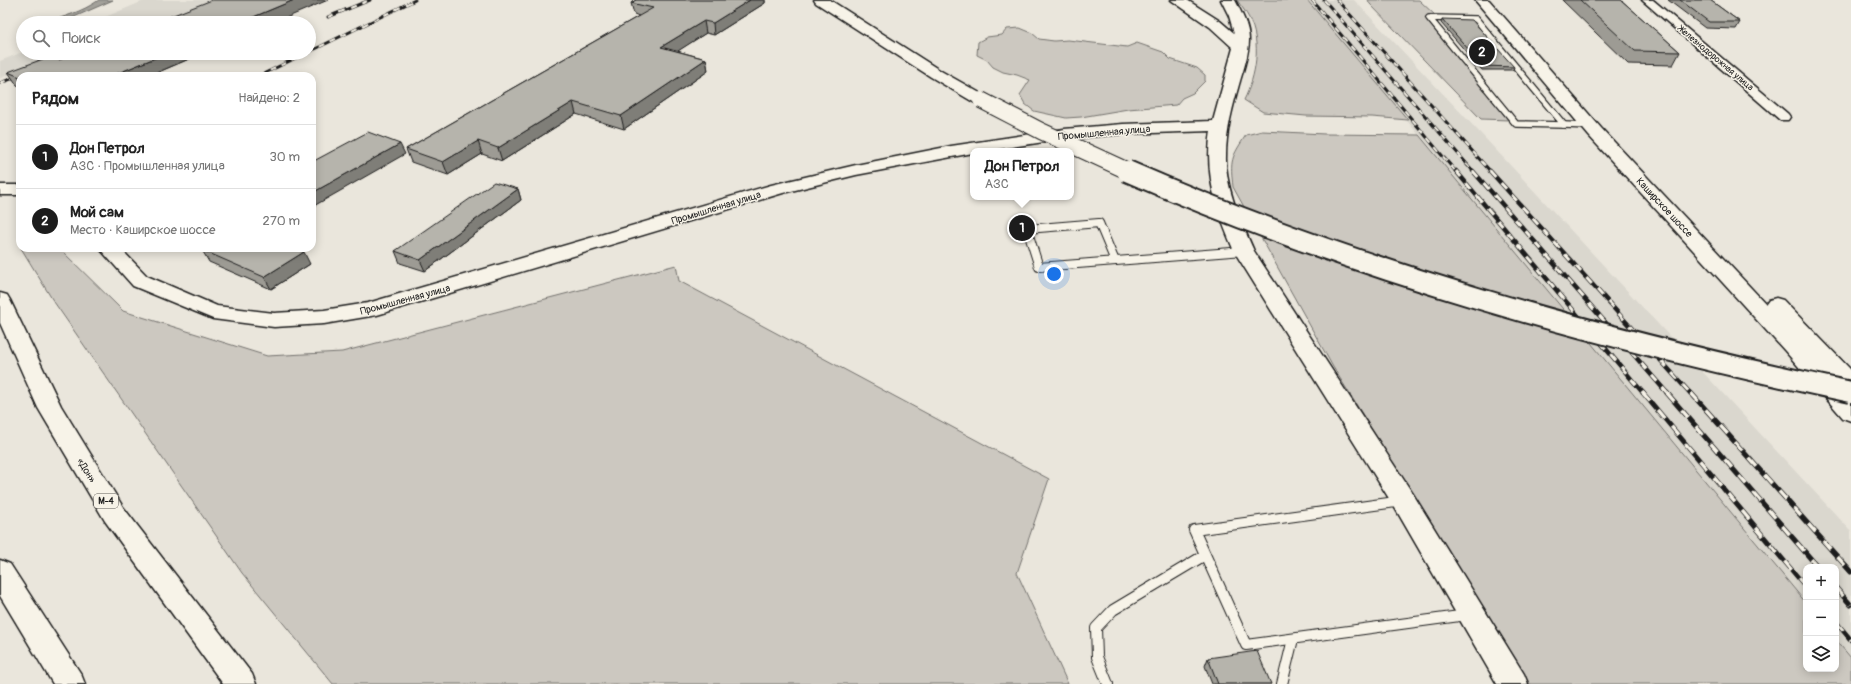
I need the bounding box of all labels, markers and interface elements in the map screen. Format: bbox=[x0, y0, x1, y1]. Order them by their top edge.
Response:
search box bbox=[16, 16, 316, 60]
street label: Железнодорожная улица bbox=[1674, 22, 1756, 93]
icon: search bbox=[30, 27, 52, 49]
text: Поиск bbox=[62, 29, 101, 48]
pin: 2 bbox=[1469, 37, 1495, 67]
text: Рядом bbox=[32, 88, 79, 109]
text: Найдено: 2 bbox=[238, 90, 300, 106]
street label: Промышленная улица bbox=[1057, 123, 1151, 143]
text: Дон Петрол bbox=[70, 139, 145, 158]
popup bbox=[970, 148, 1074, 200]
text: 1 bbox=[42, 149, 48, 165]
text: 30 m bbox=[270, 149, 300, 165]
text: Дон Петрол bbox=[985, 157, 1059, 176]
text: АЗС · Промышленная улица bbox=[70, 158, 225, 174]
street label: Каширское шоссе bbox=[1634, 175, 1695, 240]
text: АЗС bbox=[985, 176, 1009, 192]
street label: Промышленная улица bbox=[670, 189, 763, 227]
text: Мой сам bbox=[70, 203, 124, 222]
text: 2 bbox=[41, 213, 49, 229]
text: 270 m bbox=[263, 213, 300, 229]
pin: 1 bbox=[1009, 213, 1035, 243]
text: Место · Каширское шоссе bbox=[70, 222, 215, 238]
your location bbox=[1044, 264, 1064, 284]
street label: Промышленная улица bbox=[359, 282, 452, 318]
street label: «Дон» bbox=[74, 456, 98, 485]
road number: М-4 bbox=[94, 494, 118, 508]
map controls bbox=[1803, 564, 1839, 672]
button: + bbox=[1803, 564, 1839, 600]
button: − bbox=[1803, 600, 1839, 636]
button: layers bbox=[1803, 636, 1839, 672]

